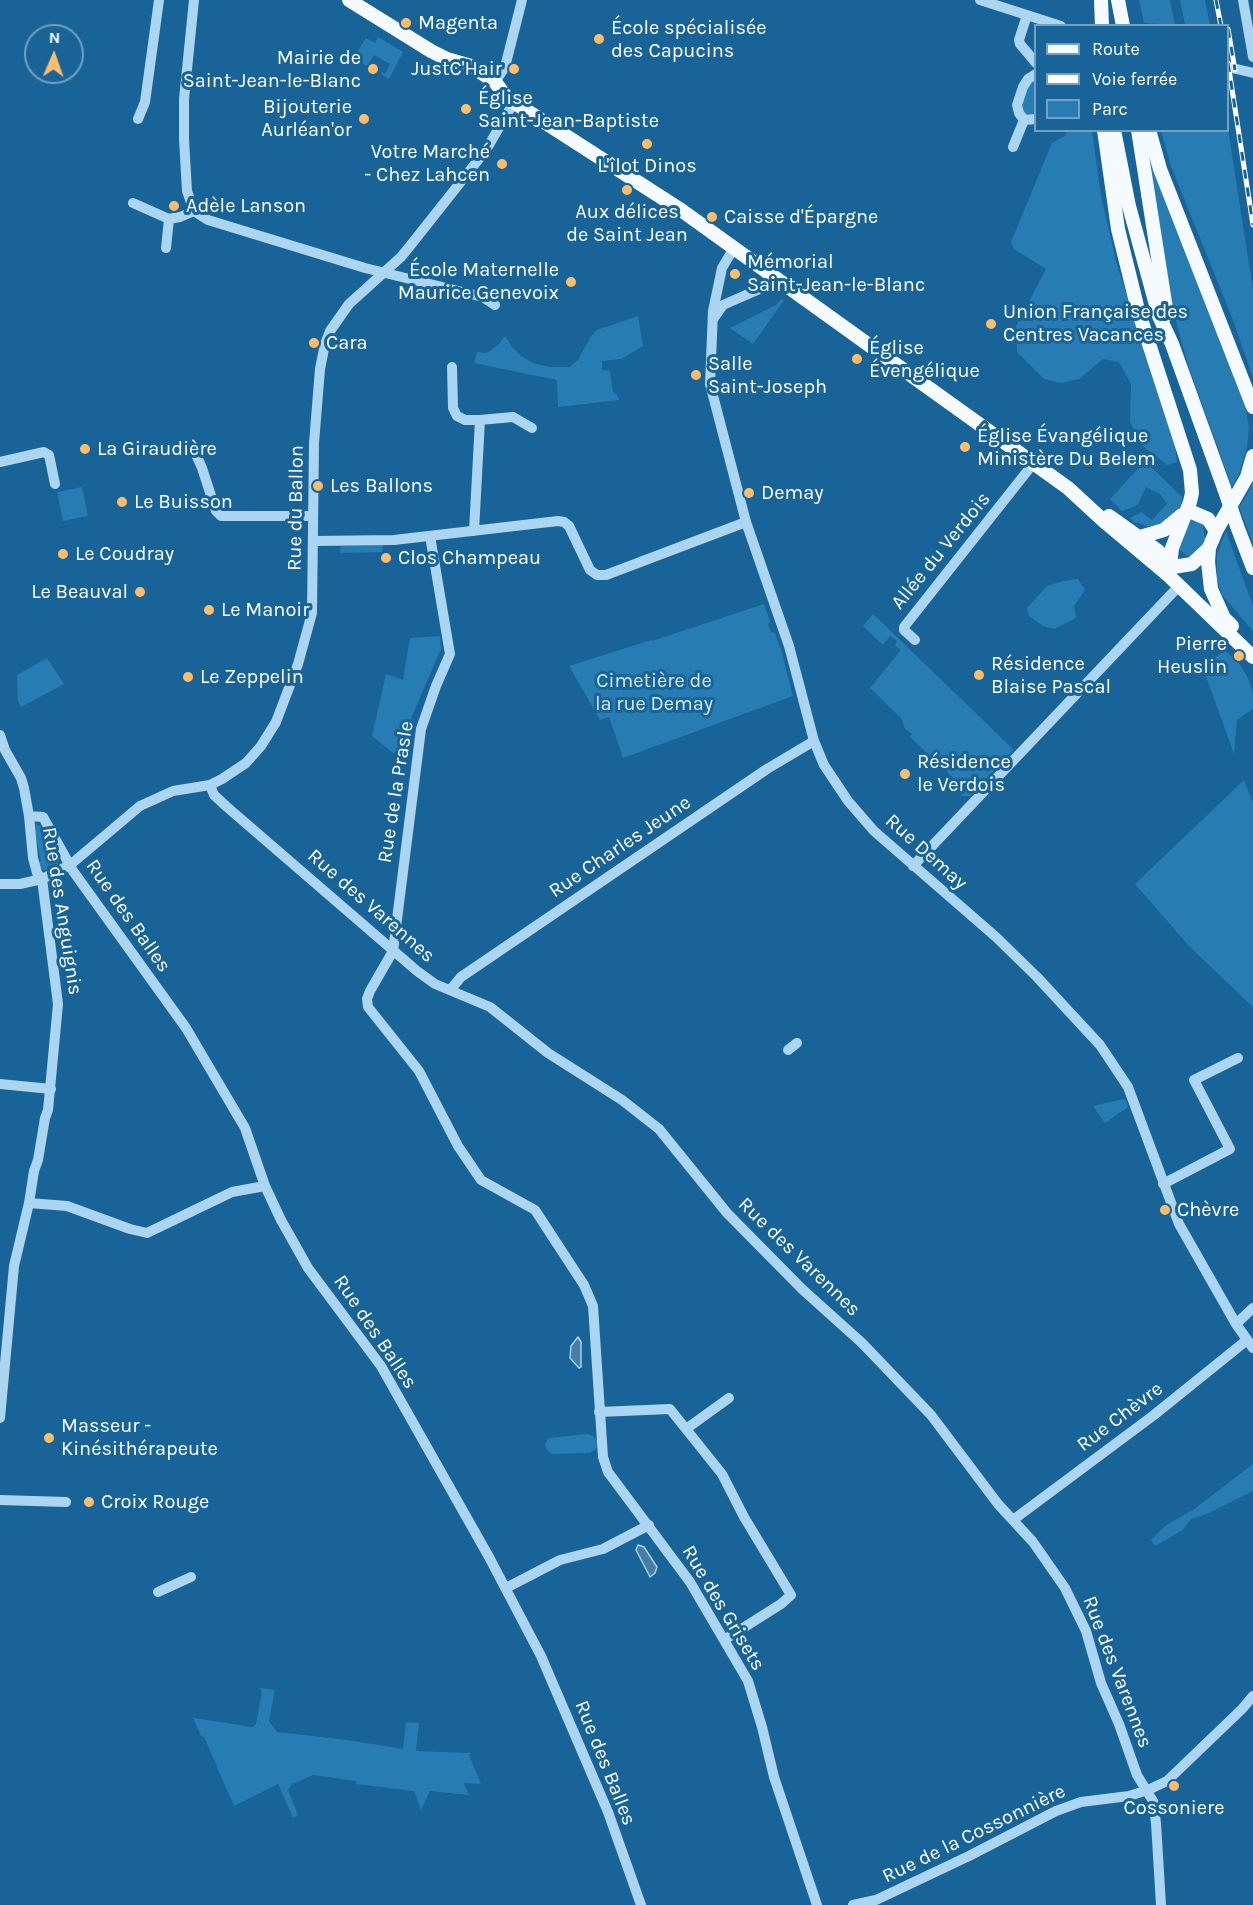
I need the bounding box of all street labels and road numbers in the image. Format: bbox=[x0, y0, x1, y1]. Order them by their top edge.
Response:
street label: Rue du Ballon bbox=[283, 445, 309, 571]
street label: Allée du Verdois bbox=[886, 487, 996, 615]
street label: Rue de la Prasle bbox=[373, 719, 419, 865]
street label: Rue Charles Jeune bbox=[545, 791, 695, 903]
street label: Rue Demay bbox=[880, 809, 972, 895]
street label: Rue des Anguignis bbox=[37, 825, 87, 997]
street label: Rue des Varennes bbox=[302, 844, 440, 968]
street label: Rue des Balles bbox=[80, 855, 176, 977]
street label: Rue des Varennes bbox=[733, 1193, 865, 1321]
street label: Rue des Balles bbox=[328, 1270, 422, 1394]
street label: Rue Chèvre bbox=[1072, 1377, 1168, 1457]
street label: Rue des Grisets bbox=[676, 1541, 770, 1675]
street label: Rue des Varennes bbox=[1077, 1593, 1157, 1751]
street label: Rue des Balles bbox=[569, 1697, 641, 1829]
street label: Rue de la Cossonnière bbox=[879, 1779, 1069, 1889]

